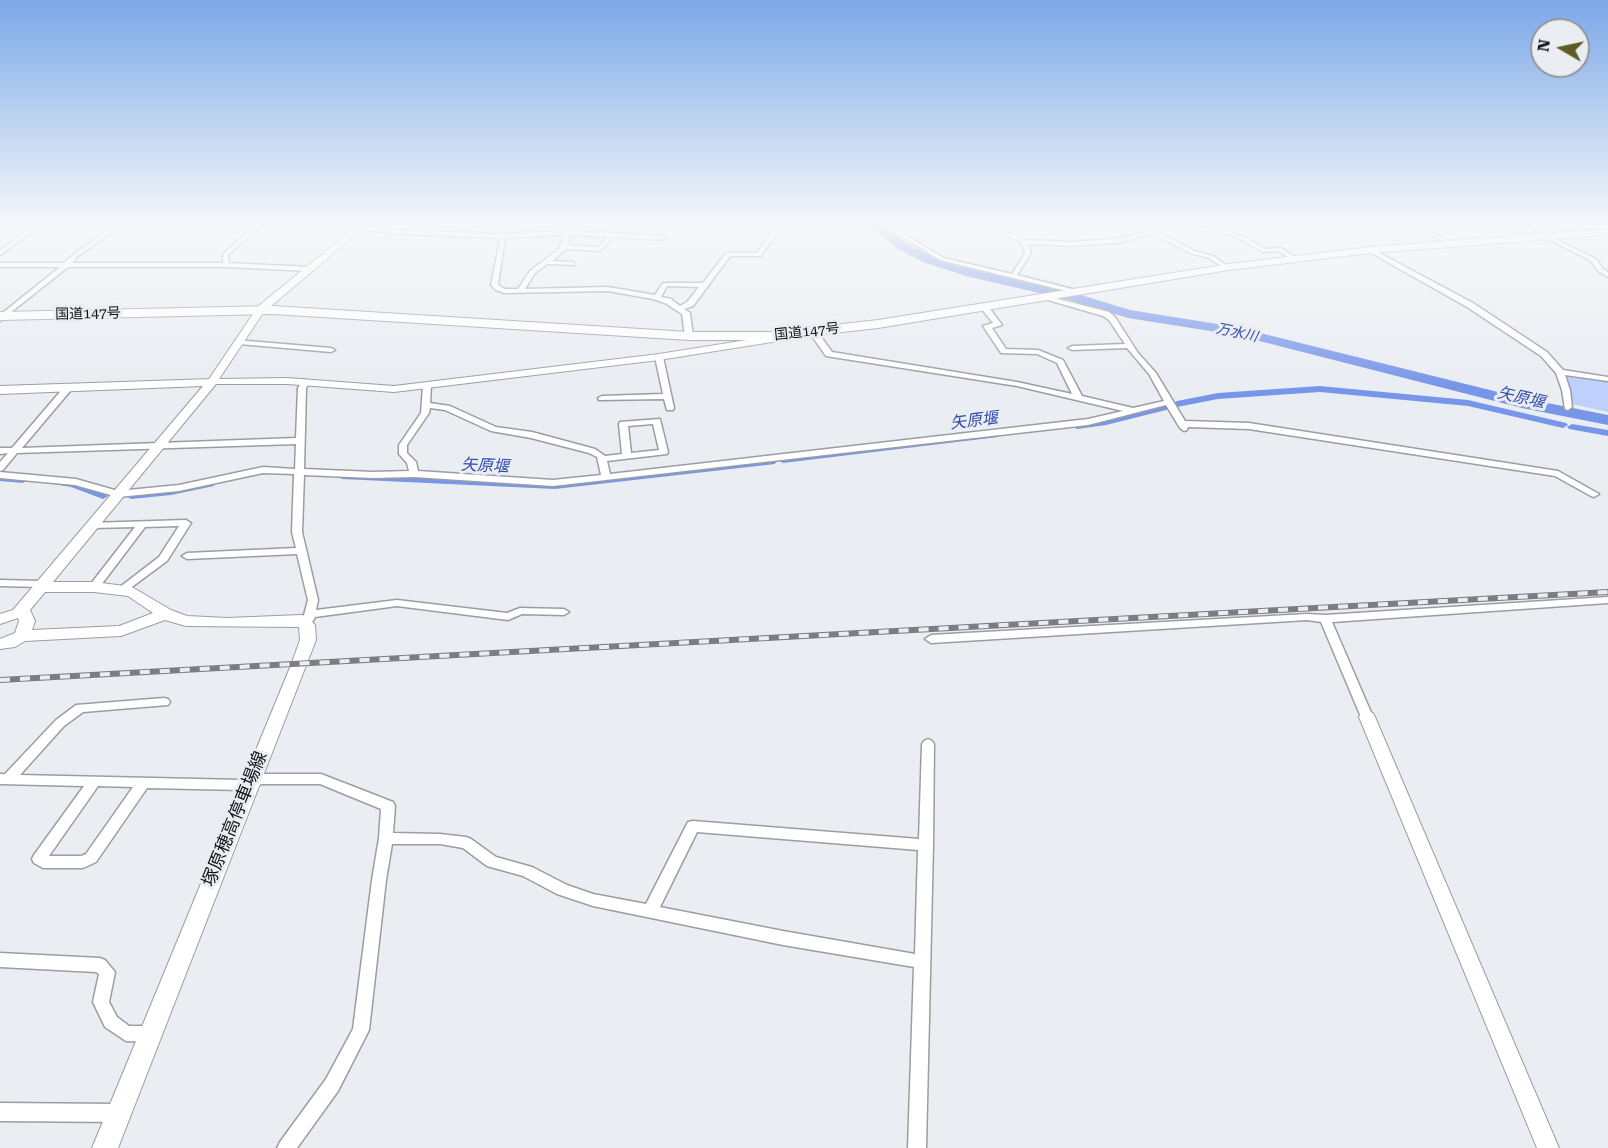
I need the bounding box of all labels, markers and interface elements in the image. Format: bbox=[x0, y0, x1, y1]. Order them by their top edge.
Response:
north arrow bbox=[1530, 18, 1590, 78]
text: N bbox=[1533, 38, 1554, 53]
street label: 国道147号 bbox=[55, 305, 121, 323]
street label: 国道147号 bbox=[774, 320, 840, 344]
water label: 万水川 bbox=[1215, 320, 1259, 346]
water label: 矢原堰 bbox=[1495, 383, 1547, 413]
water label: 矢原堰 bbox=[949, 409, 999, 433]
water label: 矢原堰 bbox=[461, 455, 509, 477]
street label: 塚原穂高停車場線 bbox=[198, 748, 272, 890]

